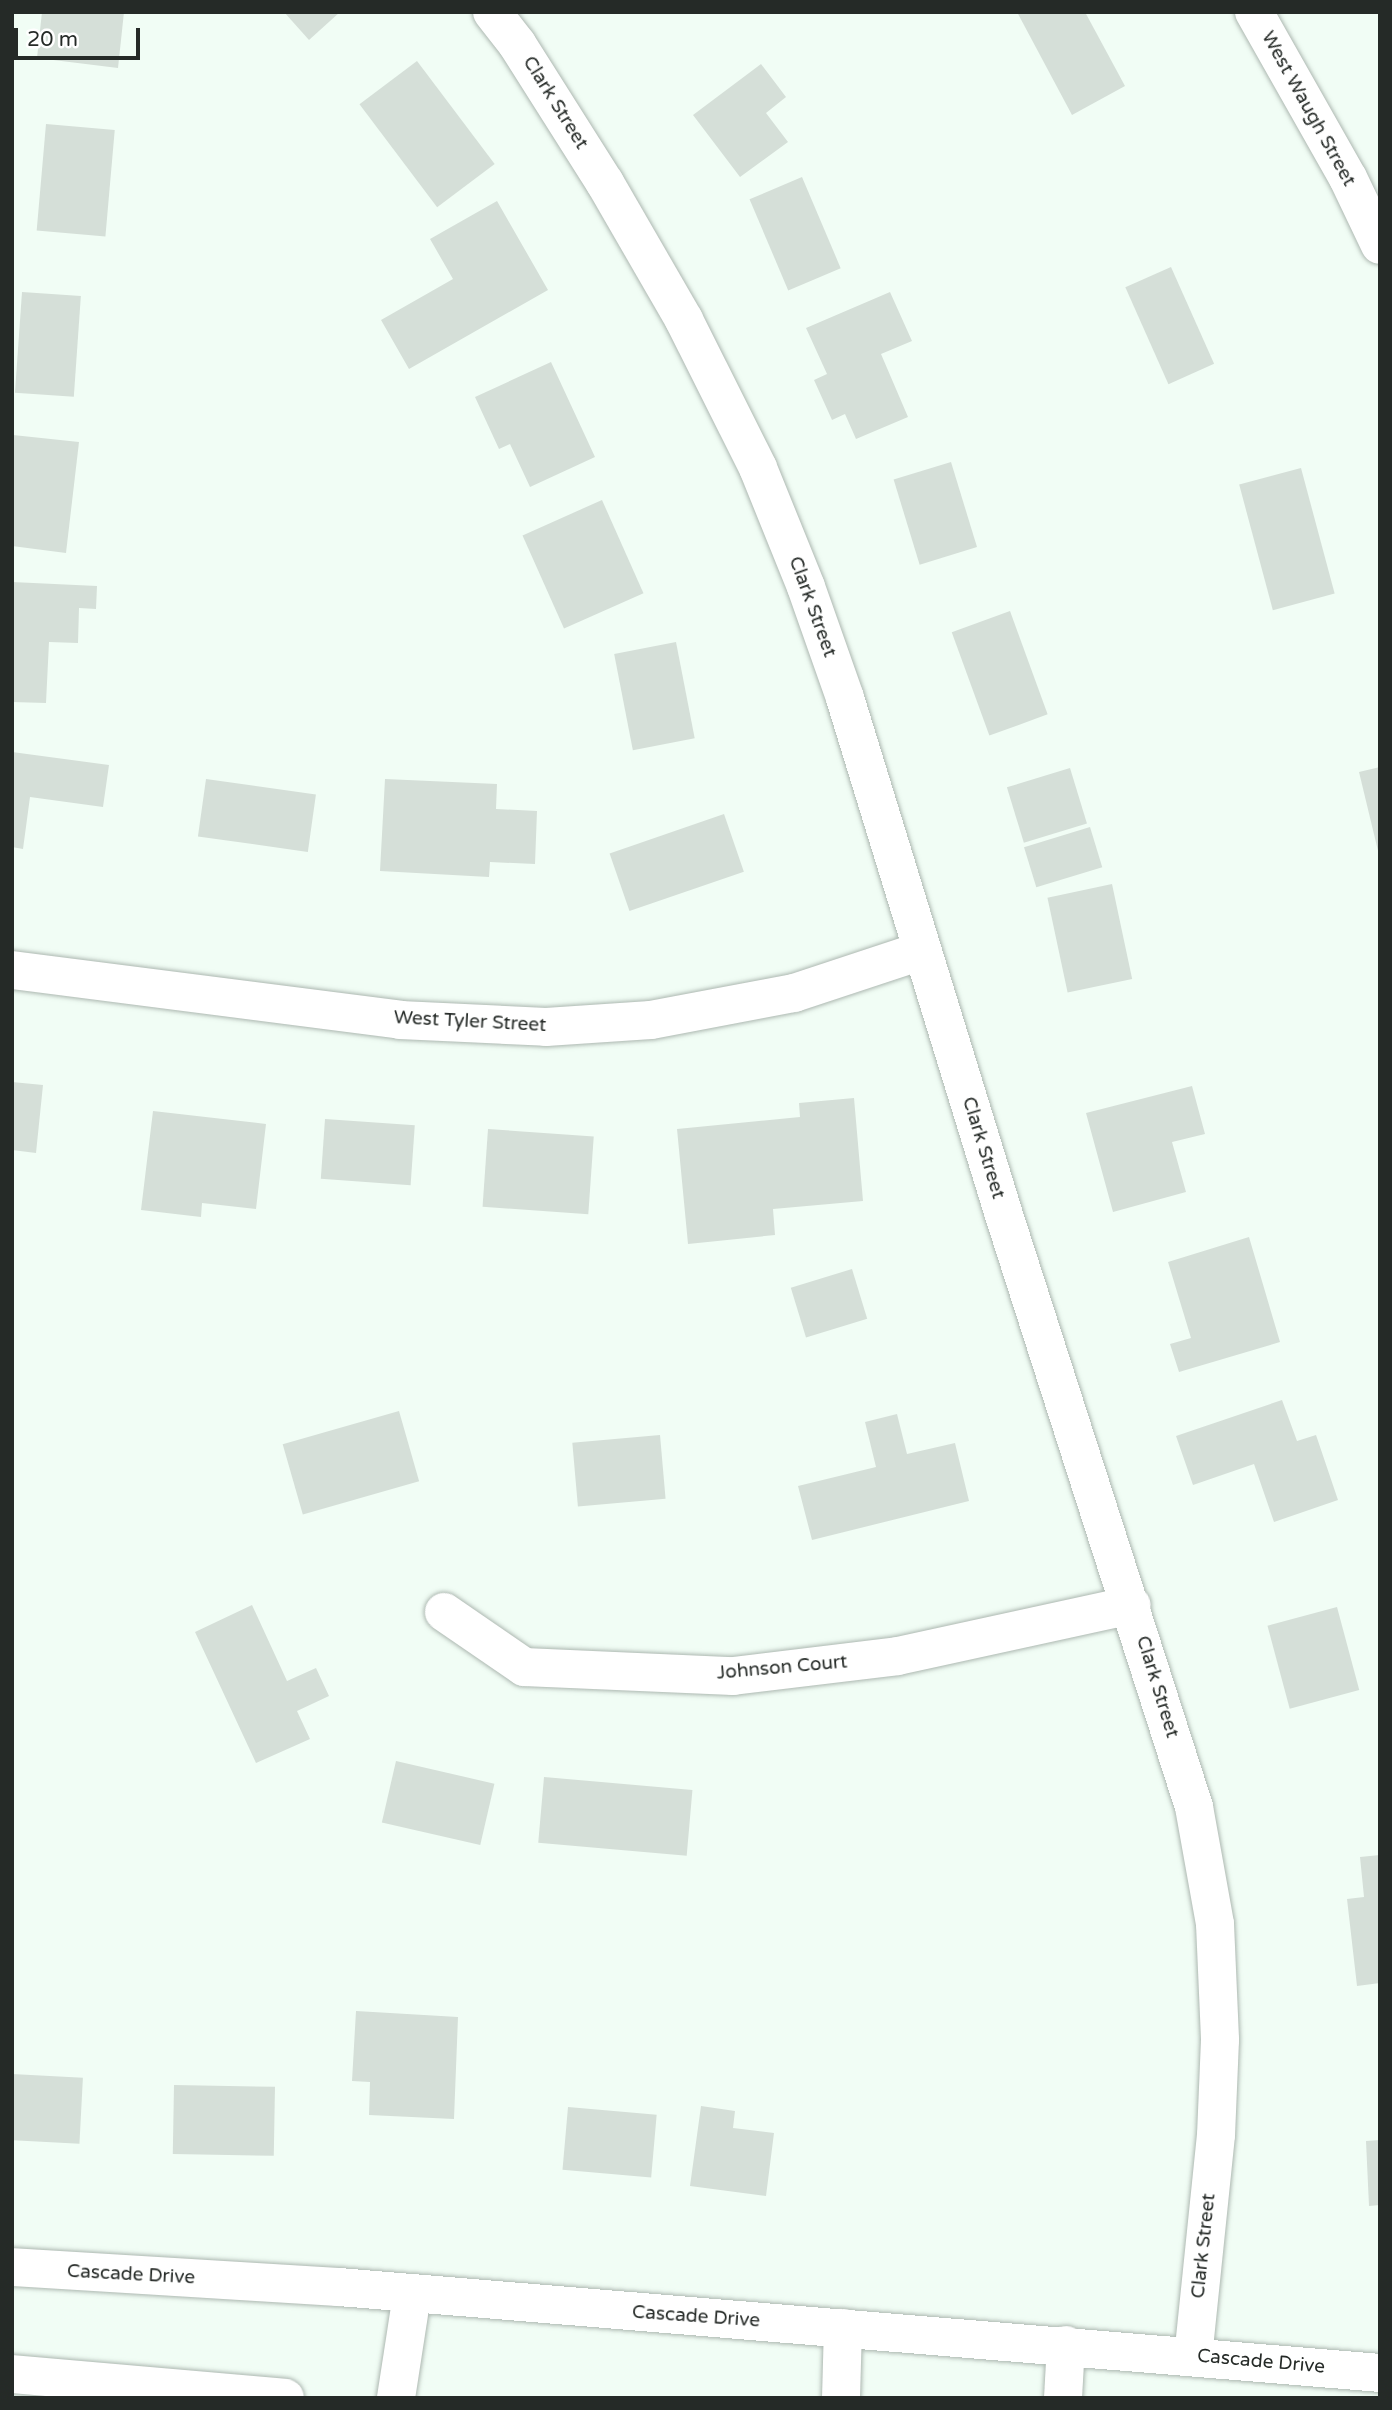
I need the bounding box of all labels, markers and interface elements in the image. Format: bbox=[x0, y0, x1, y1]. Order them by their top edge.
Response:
scale bar bbox=[18, 14, 144, 58]
text: 20 m bbox=[27, 27, 78, 52]
street label: West Waugh Street bbox=[1256, 27, 1360, 191]
street label: Clark Street bbox=[517, 52, 593, 154]
street label: Clark Street bbox=[783, 554, 841, 660]
street label: West Tyler Street bbox=[393, 1007, 547, 1037]
street label: Clark Street bbox=[957, 1094, 1009, 1202]
street label: Clark Street bbox=[1131, 1633, 1183, 1741]
street label: Johnson Court bbox=[716, 1651, 848, 1685]
street label: Clark Street bbox=[1187, 2192, 1221, 2300]
street label: Cascade Drive bbox=[66, 2260, 196, 2290]
street label: Cascade Drive bbox=[631, 2301, 761, 2333]
street label: Cascade Drive bbox=[1196, 2345, 1326, 2379]

